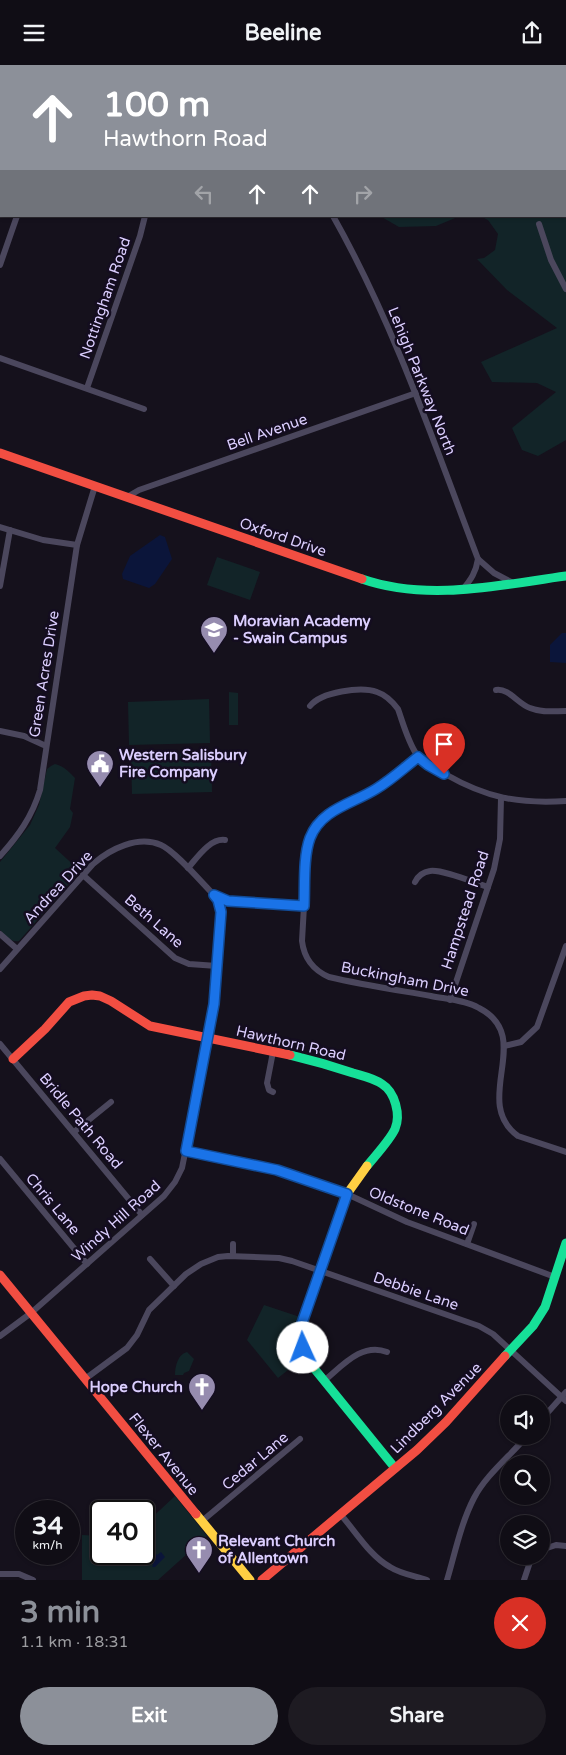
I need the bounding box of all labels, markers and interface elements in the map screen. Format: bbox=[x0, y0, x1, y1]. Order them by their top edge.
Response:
icon: menu bbox=[20, 19, 48, 47]
icon: share bbox=[518, 19, 546, 47]
text: Beeline bbox=[245, 20, 321, 46]
text: 100 m bbox=[103, 84, 210, 126]
icon: ahead bbox=[20, 85, 85, 150]
text: Hawthorn Road bbox=[103, 126, 268, 152]
icon: left bbox=[190, 180, 218, 208]
icon: ahead bbox=[243, 180, 271, 208]
icon: ahead bbox=[296, 180, 324, 208]
icon: right bbox=[349, 180, 377, 208]
street label: Nottingham Road bbox=[76, 235, 134, 361]
street label: Lehigh Parkway North bbox=[384, 304, 460, 458]
street label: Bell Avenue bbox=[224, 410, 310, 454]
street label: Oxford Drive bbox=[237, 514, 329, 560]
street label: Green Acres Drive bbox=[25, 609, 63, 739]
place label: Moravian Academy - Swain Campus bbox=[233, 612, 371, 648]
school or university icon: Moravian Academy - Swain Campus bbox=[199, 615, 229, 654]
pin bbox=[423, 723, 465, 774]
icon: arrive bbox=[430, 730, 458, 758]
place label: Western Salisbury Fire Company bbox=[119, 746, 247, 782]
public building icon: Western Salisbury Fire Company bbox=[85, 749, 115, 788]
street label: Andrea Drive bbox=[20, 847, 96, 927]
street label: Hampstead Road bbox=[437, 848, 493, 972]
street label: Beth Lane bbox=[121, 890, 187, 952]
street label: Buckingham Drive bbox=[339, 958, 471, 1000]
street label: Hawthorn Road bbox=[234, 1022, 348, 1064]
street label: Bridle Path Road bbox=[36, 1069, 126, 1173]
street label: Chris Lane bbox=[22, 1170, 84, 1238]
street label: Windy Hill Road bbox=[68, 1176, 164, 1266]
street label: Oldstone Road bbox=[366, 1183, 472, 1239]
street label: Debbie Lane bbox=[371, 1268, 461, 1314]
position arrow bbox=[276, 1321, 328, 1373]
street label: Lindberg Avenue bbox=[387, 1359, 485, 1457]
church icon: Hope Church bbox=[187, 1372, 217, 1411]
place label: Hope Church bbox=[90, 1378, 183, 1397]
map controls bbox=[500, 1395, 550, 1565]
button: sound bbox=[500, 1395, 550, 1445]
street label: Flexer Avenue bbox=[125, 1409, 203, 1499]
street label: Cedar Lane bbox=[218, 1428, 292, 1494]
button: search bbox=[500, 1455, 550, 1505]
speed limit sign: 40 bbox=[90, 1500, 155, 1565]
text: 34 bbox=[32, 1511, 63, 1541]
button: layers bbox=[500, 1515, 550, 1565]
place label: Relevant Church of Allentown bbox=[218, 1532, 335, 1567]
church icon: Relevant Church of Allentown bbox=[184, 1535, 214, 1574]
text: km/h bbox=[32, 1538, 63, 1552]
text: 3 min bbox=[20, 1594, 100, 1631]
button: close bbox=[494, 1597, 546, 1649]
text: 1.1 km · 18:31 bbox=[20, 1632, 129, 1652]
button: Exit bbox=[20, 1687, 278, 1745]
button: Share bbox=[288, 1687, 546, 1745]

